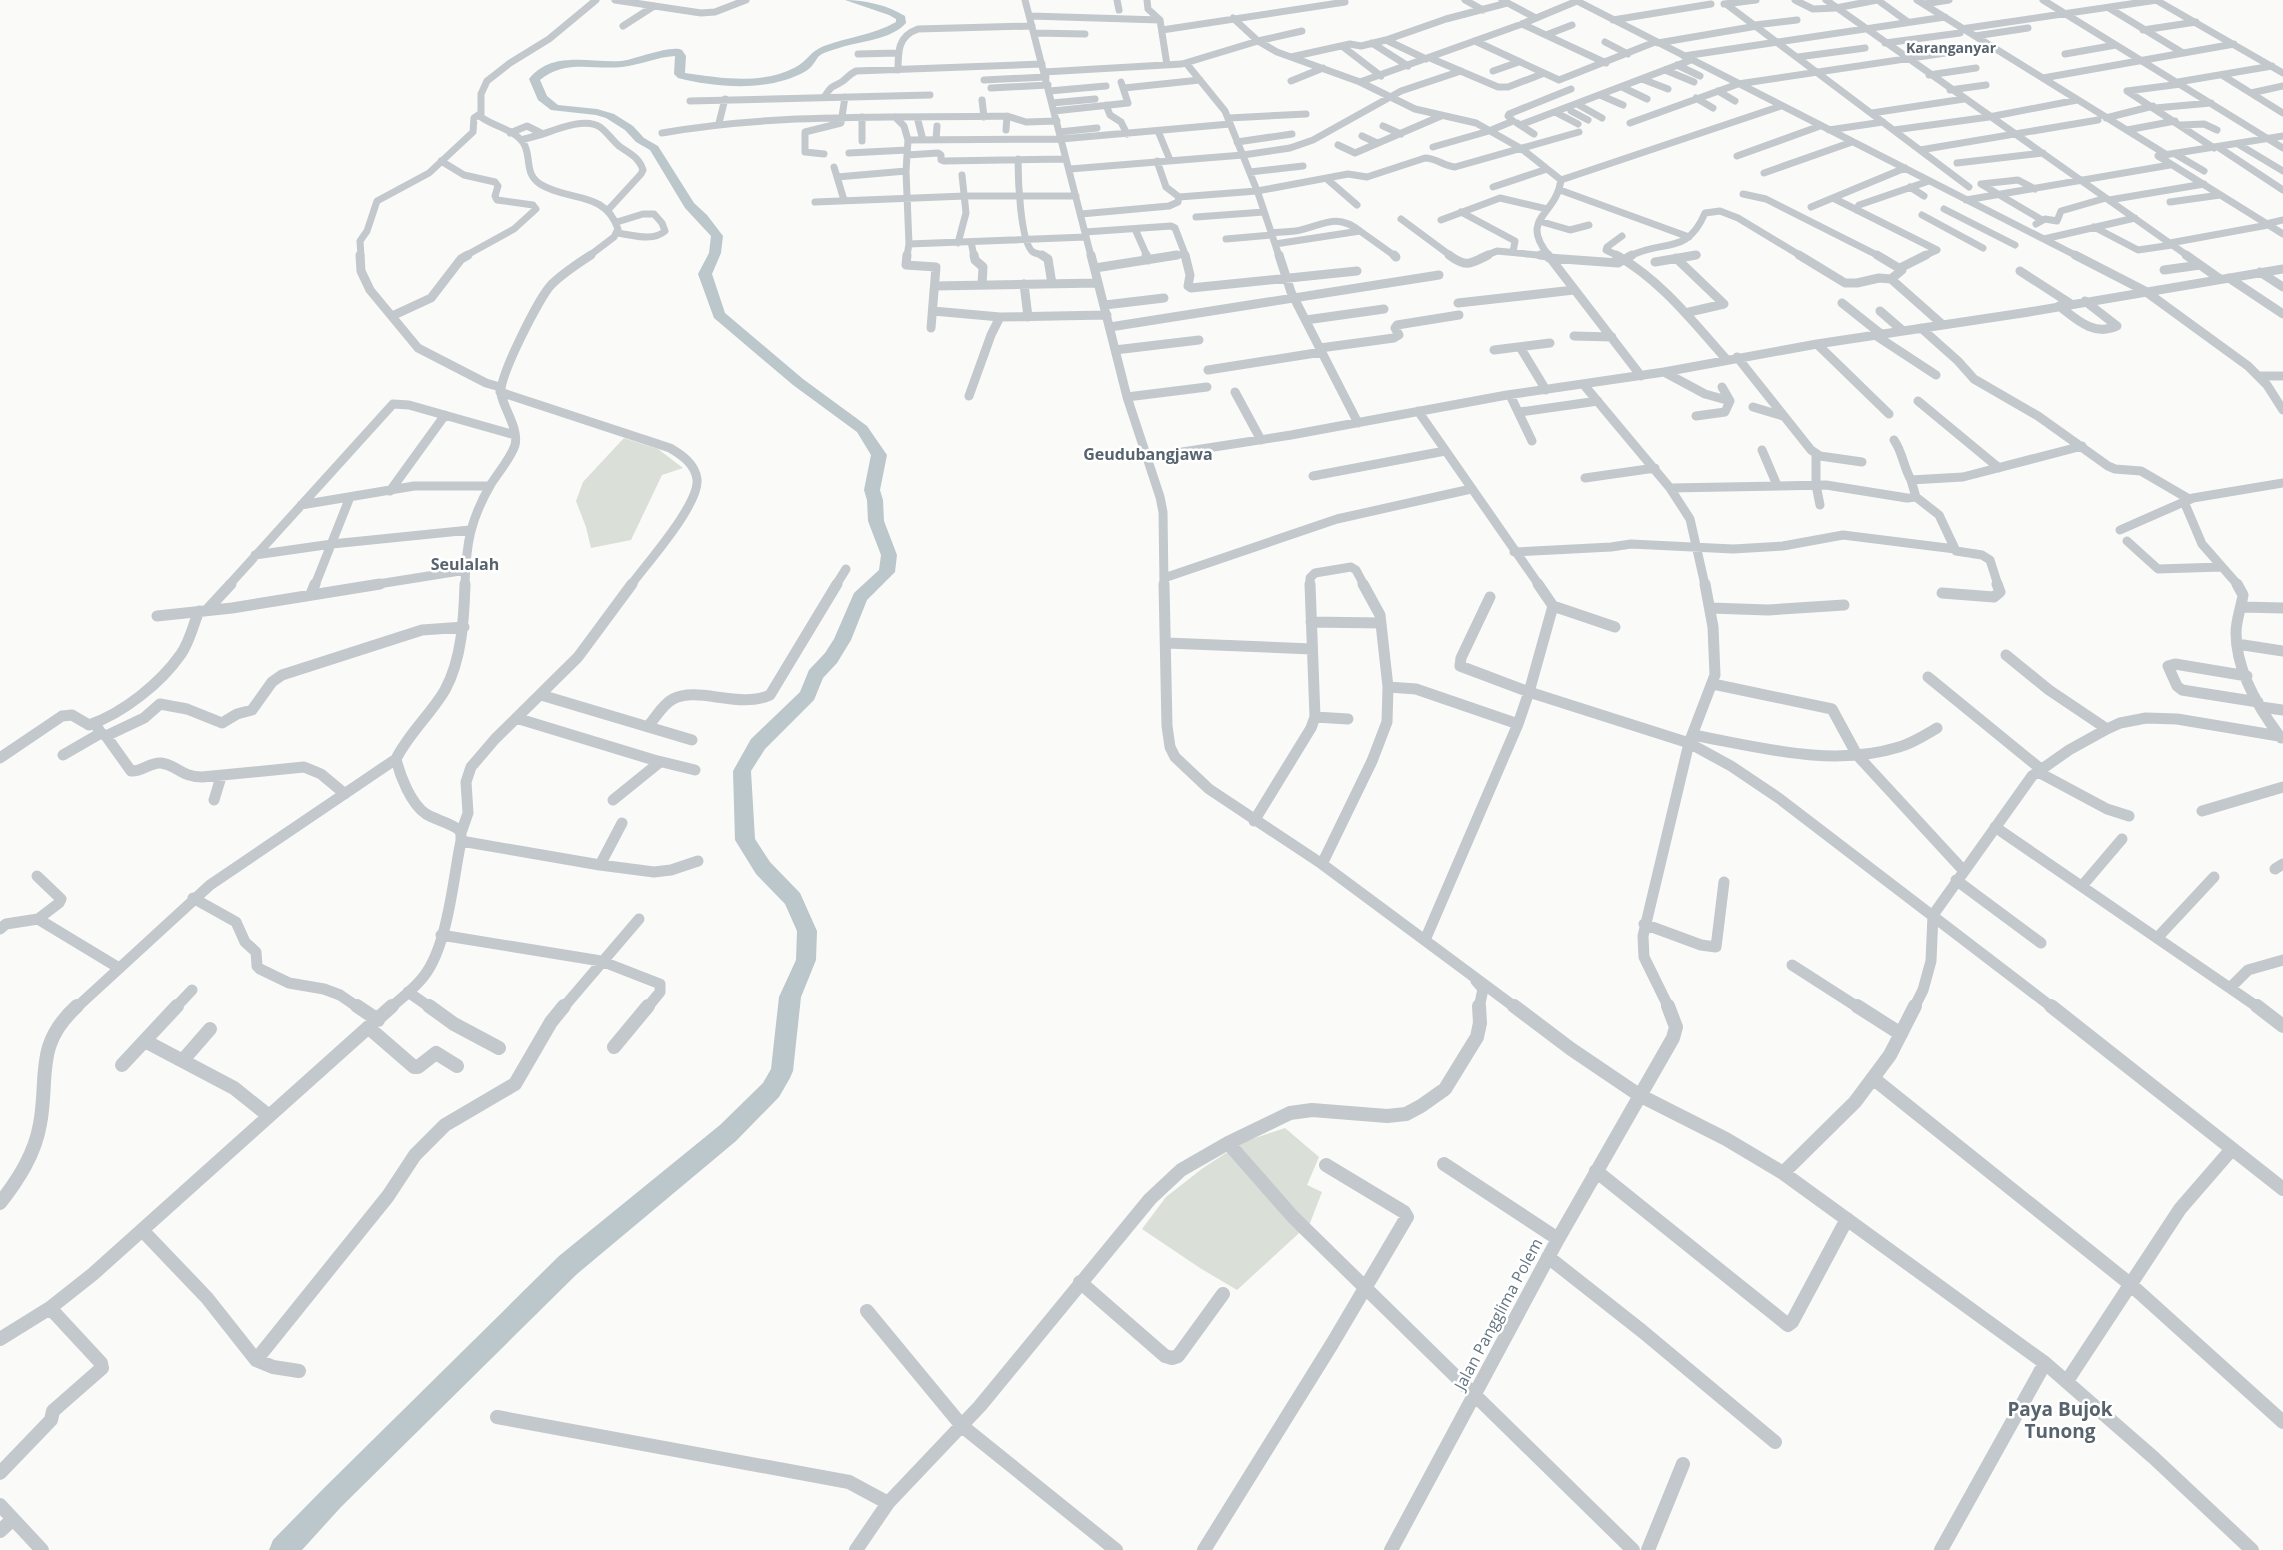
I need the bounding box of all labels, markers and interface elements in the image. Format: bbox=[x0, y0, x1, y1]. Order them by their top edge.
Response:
district label: Karanganyar bbox=[1906, 38, 1997, 57]
district label: Geudubangjawa bbox=[1083, 443, 1213, 465]
district label: Seulalah bbox=[431, 553, 499, 575]
street label: Jalan Pangglima Polem bbox=[1448, 1234, 1547, 1395]
district label: Paya Bujok Tunong bbox=[2007, 1396, 2113, 1444]

